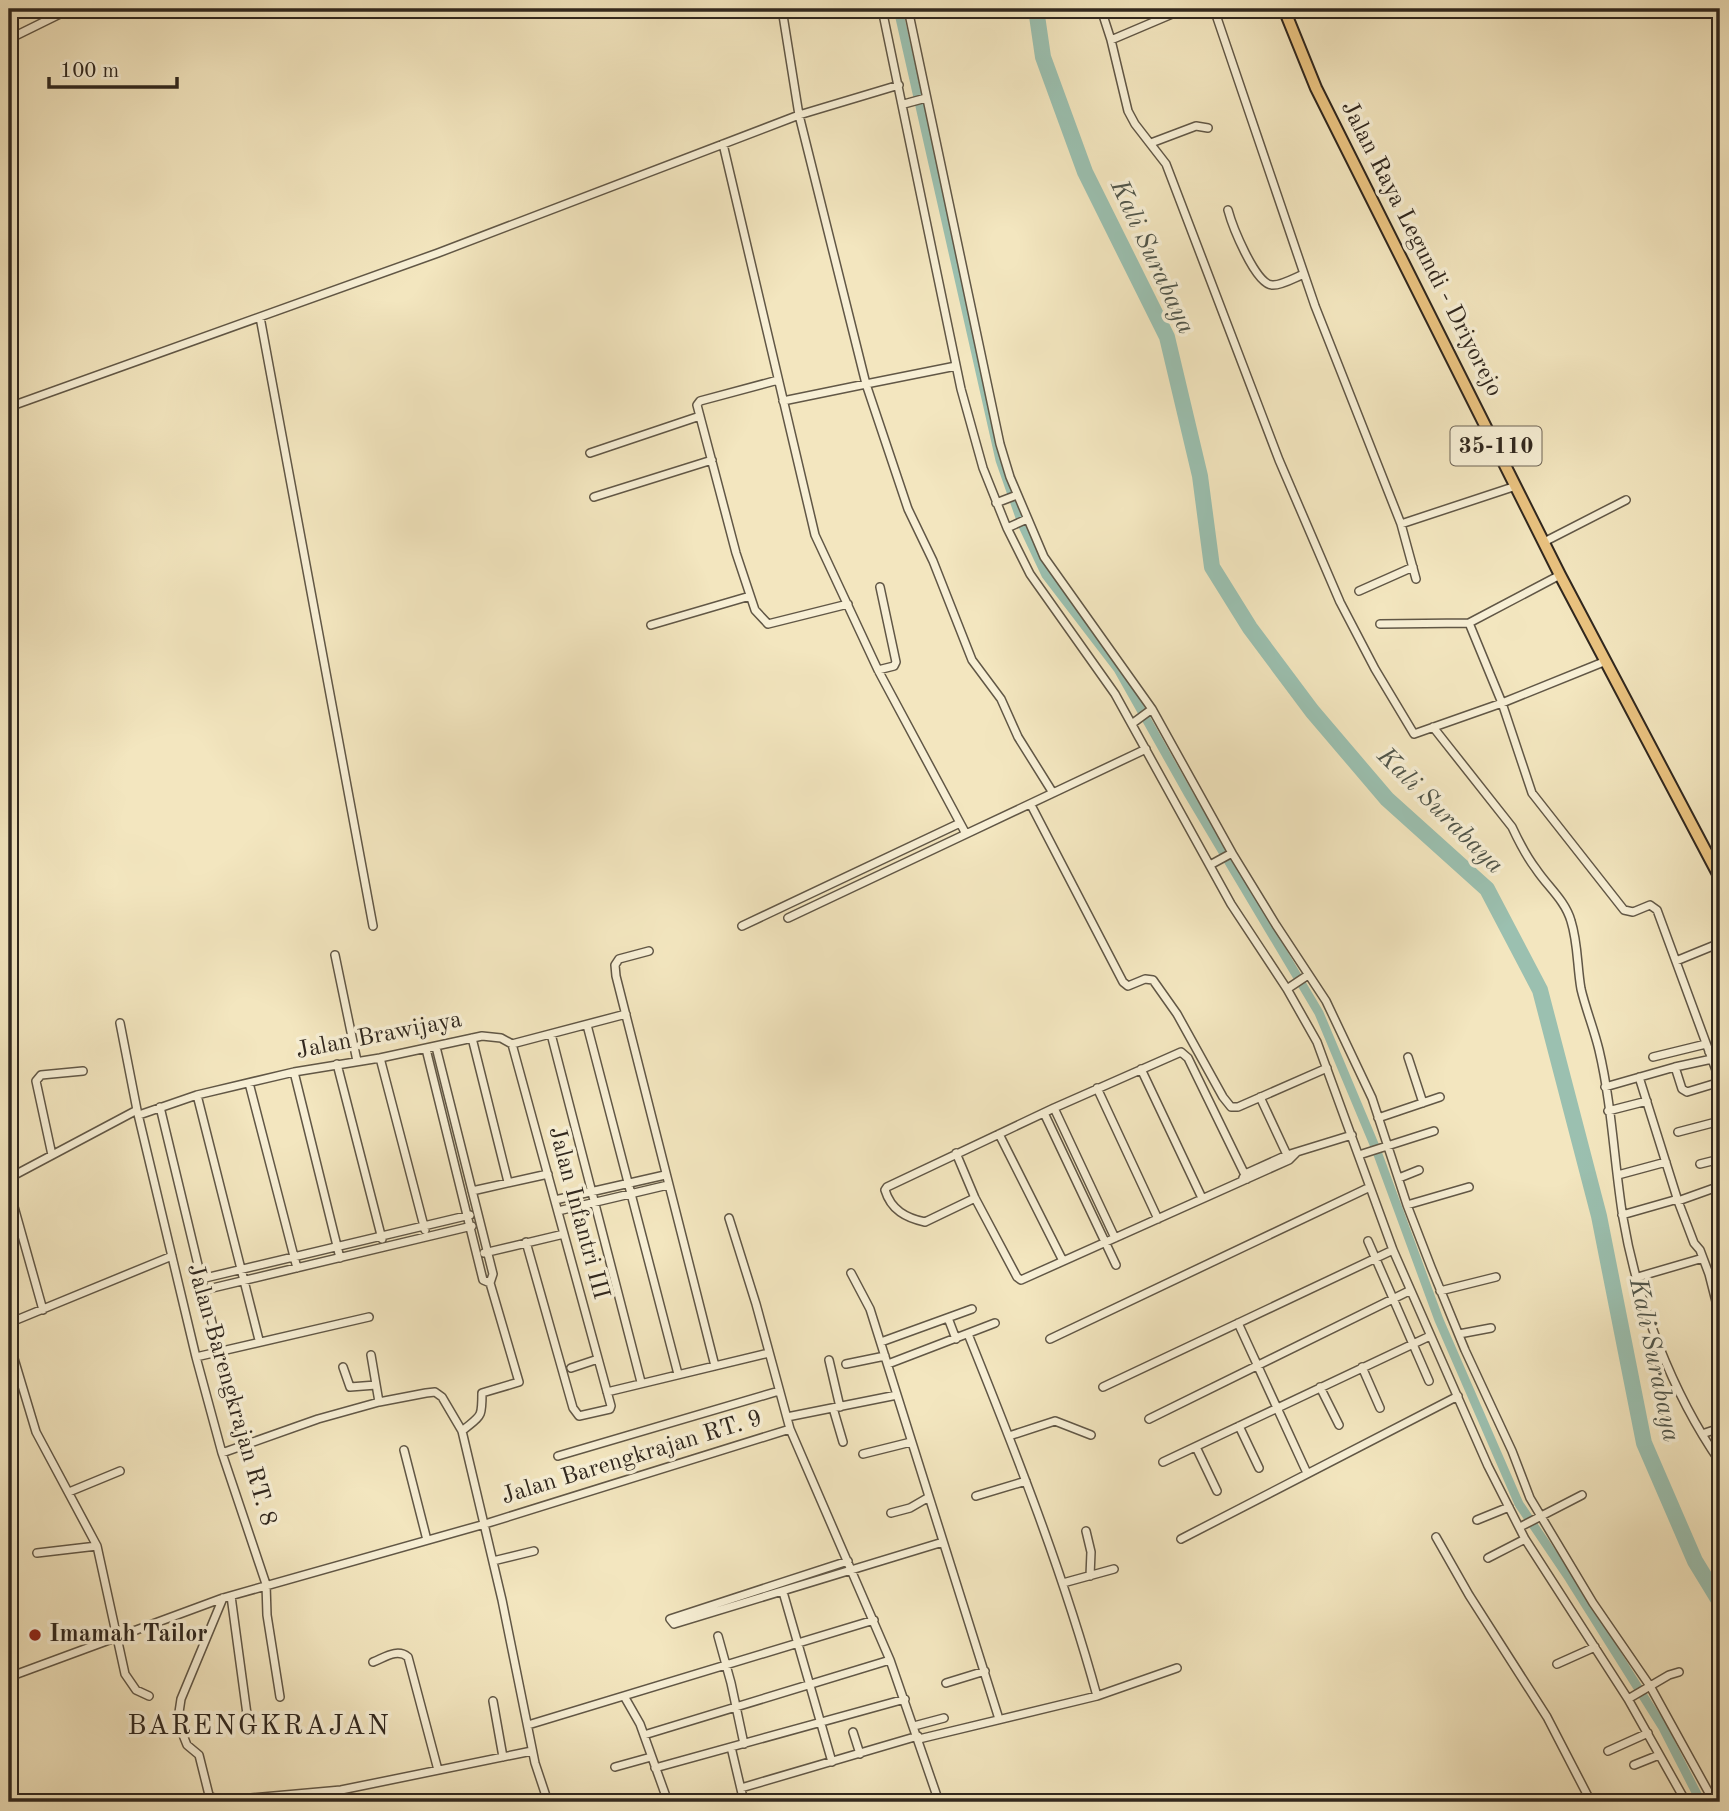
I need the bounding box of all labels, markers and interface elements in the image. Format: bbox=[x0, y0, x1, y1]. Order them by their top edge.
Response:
scale bar bbox=[49, 46, 177, 90]
text: 100 m bbox=[60, 61, 119, 82]
street label: Jalan Raya Legundi - Driyorejo bbox=[1336, 97, 1506, 401]
water label: Kali Surabaya bbox=[1105, 175, 1199, 338]
road number: 35-110 bbox=[1450, 426, 1542, 466]
water label: Kali Surabaya bbox=[1371, 742, 1508, 879]
street label: Jalan Brawijaya bbox=[294, 1008, 464, 1064]
street label: Jalan Infantri III bbox=[543, 1124, 613, 1302]
street label: Jalan Barengkrajan RT. 8 bbox=[182, 1261, 280, 1529]
water label: Kali Surabaya bbox=[1624, 1275, 1684, 1444]
street label: Jalan Barengkrajan RT. 9 bbox=[499, 1407, 765, 1509]
place label: Imamah Tailor bbox=[49, 1623, 208, 1647]
marker: Imamah Tailor bbox=[27, 1627, 43, 1643]
district label: BARENGKRAJAN bbox=[127, 1713, 391, 1741]

